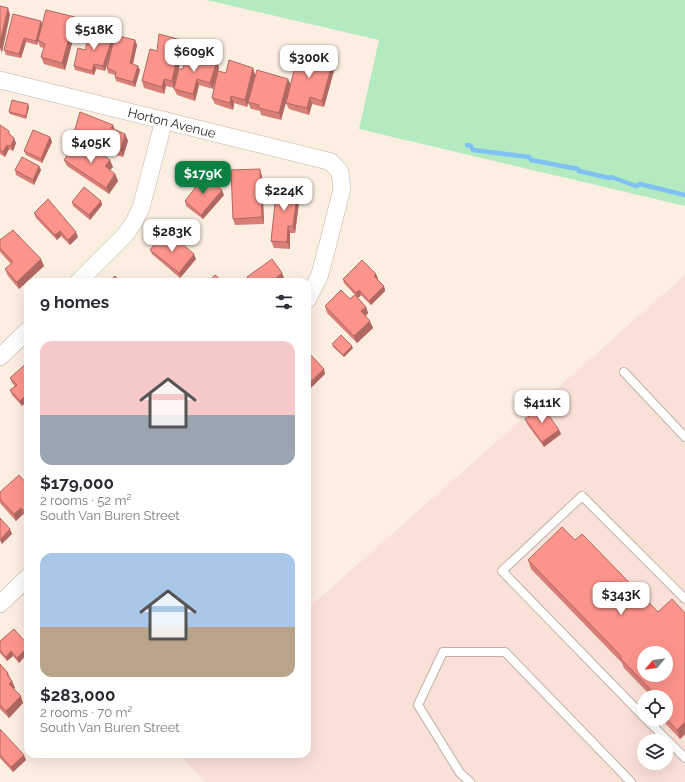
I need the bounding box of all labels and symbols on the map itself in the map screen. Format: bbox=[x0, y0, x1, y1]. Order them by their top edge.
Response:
pin: $518K bbox=[66, 17, 122, 51]
pin: $609K bbox=[166, 39, 222, 73]
pin: $300K bbox=[281, 45, 337, 79]
street label: Horton Avenue bbox=[126, 105, 218, 141]
pin: $405K bbox=[63, 130, 119, 164]
pin: $179K bbox=[175, 161, 231, 195]
pin: $224K bbox=[256, 178, 312, 212]
pin: $283K bbox=[144, 219, 200, 253]
pin: $411K bbox=[514, 390, 570, 424]
pin: $343K bbox=[593, 582, 649, 616]
north arrow bbox=[637, 646, 673, 682]

